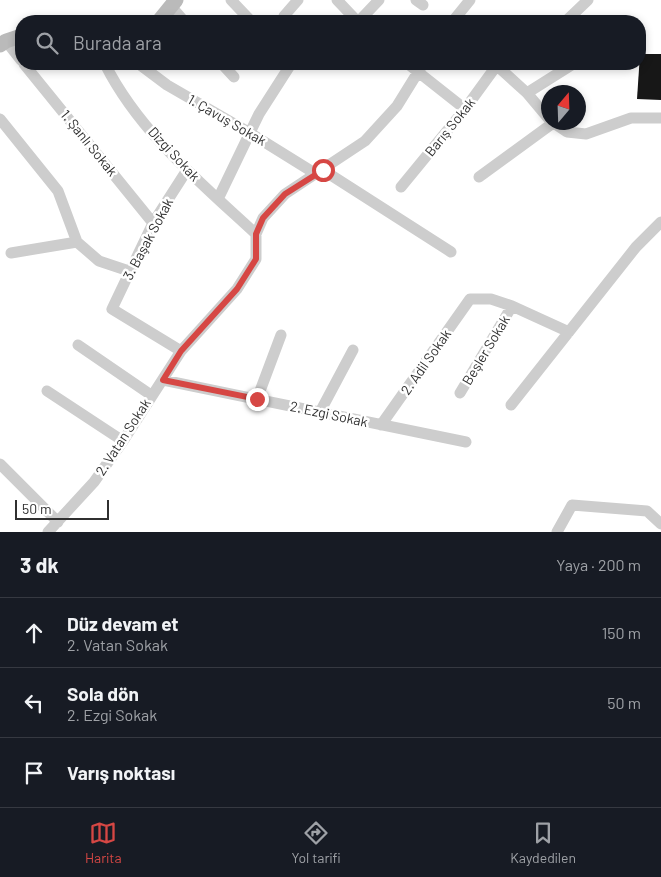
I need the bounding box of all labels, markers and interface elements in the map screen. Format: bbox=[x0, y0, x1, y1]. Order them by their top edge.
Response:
search box bbox=[15, 15, 646, 70]
icon: search bbox=[33, 29, 61, 57]
text: Burada ara bbox=[73, 31, 162, 54]
north arrow bbox=[541, 85, 586, 130]
street label: 1. Çavuş Sokak bbox=[185, 90, 269, 149]
street label: Barış Sokak bbox=[421, 94, 478, 159]
street label: 1. Şanlı Sokak bbox=[58, 106, 121, 179]
street label: Dizgi Sokak bbox=[145, 123, 204, 184]
route start bbox=[312, 159, 335, 182]
street label: 3. Başak Sokak bbox=[119, 195, 176, 283]
street label: Beşler Sokak bbox=[458, 312, 513, 388]
street label: 2. Adil Sokak bbox=[397, 326, 454, 398]
route end bbox=[246, 388, 269, 411]
street label: 2. Vatan Sokak bbox=[91, 395, 154, 478]
street label: 2. Ezgi Sokak bbox=[289, 397, 370, 430]
scale bar bbox=[15, 497, 109, 520]
text: 50 m bbox=[22, 500, 51, 517]
text: 3 dk bbox=[20, 552, 59, 577]
text: Yaya · 200 m bbox=[556, 555, 641, 574]
text: Düz devam et bbox=[67, 612, 179, 635]
icon: ahead bbox=[20, 619, 48, 647]
text: 150 m bbox=[602, 623, 641, 642]
text: 2. Vatan Sokak bbox=[67, 635, 168, 654]
text: Sola dön bbox=[67, 682, 139, 705]
icon: left bbox=[20, 689, 48, 717]
text: 50 m bbox=[607, 693, 641, 712]
text: 2. Ezgi Sokak bbox=[67, 705, 157, 724]
icon: arrive bbox=[20, 759, 48, 787]
text: Varış noktası bbox=[67, 761, 175, 784]
tab: Harita bbox=[85, 819, 122, 866]
tab: Yol tarifi bbox=[291, 819, 340, 866]
tab: Kaydedilen bbox=[510, 819, 576, 866]

